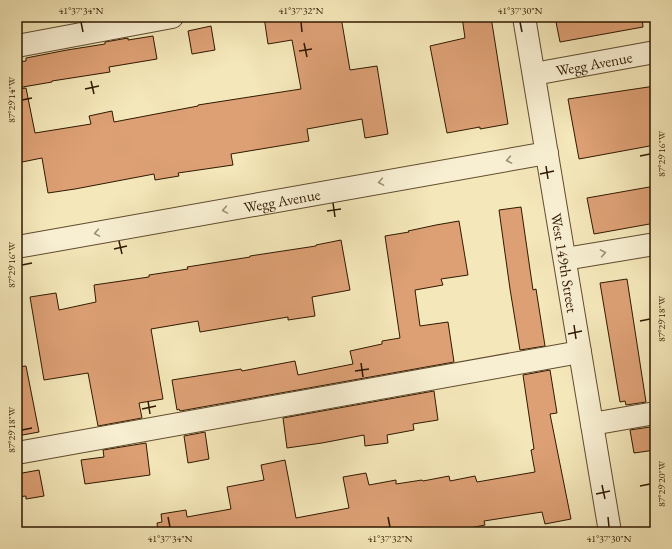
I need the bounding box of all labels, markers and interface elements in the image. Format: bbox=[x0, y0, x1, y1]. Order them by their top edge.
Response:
text: 41°37'34"N bbox=[59, 4, 104, 17]
text: 41°37'32"N bbox=[279, 4, 324, 17]
text: 41°37'30"N bbox=[498, 4, 543, 17]
street label: Wegg Avenue bbox=[554, 47, 634, 79]
text: 87°29'14"W bbox=[5, 76, 18, 123]
text: 87°29'16"W bbox=[655, 130, 668, 177]
one-way arrow bbox=[506, 155, 512, 163]
one-way arrow bbox=[378, 178, 384, 186]
street label: Wegg Avenue bbox=[242, 184, 322, 216]
one-way arrow bbox=[222, 205, 228, 214]
street label: West 149th Street bbox=[547, 211, 583, 314]
one-way arrow bbox=[94, 228, 100, 236]
text: 87°29'16"W bbox=[5, 241, 18, 288]
one-way arrow bbox=[600, 249, 606, 257]
text: 87°29'18"W bbox=[655, 295, 668, 342]
text: 87°29'18"W bbox=[5, 406, 18, 453]
text: 87°29'20"W bbox=[655, 460, 668, 507]
text: 41°37'34"N bbox=[148, 532, 193, 545]
text: 41°37'32"N bbox=[368, 532, 413, 545]
text: 41°37'30"N bbox=[587, 532, 632, 545]

